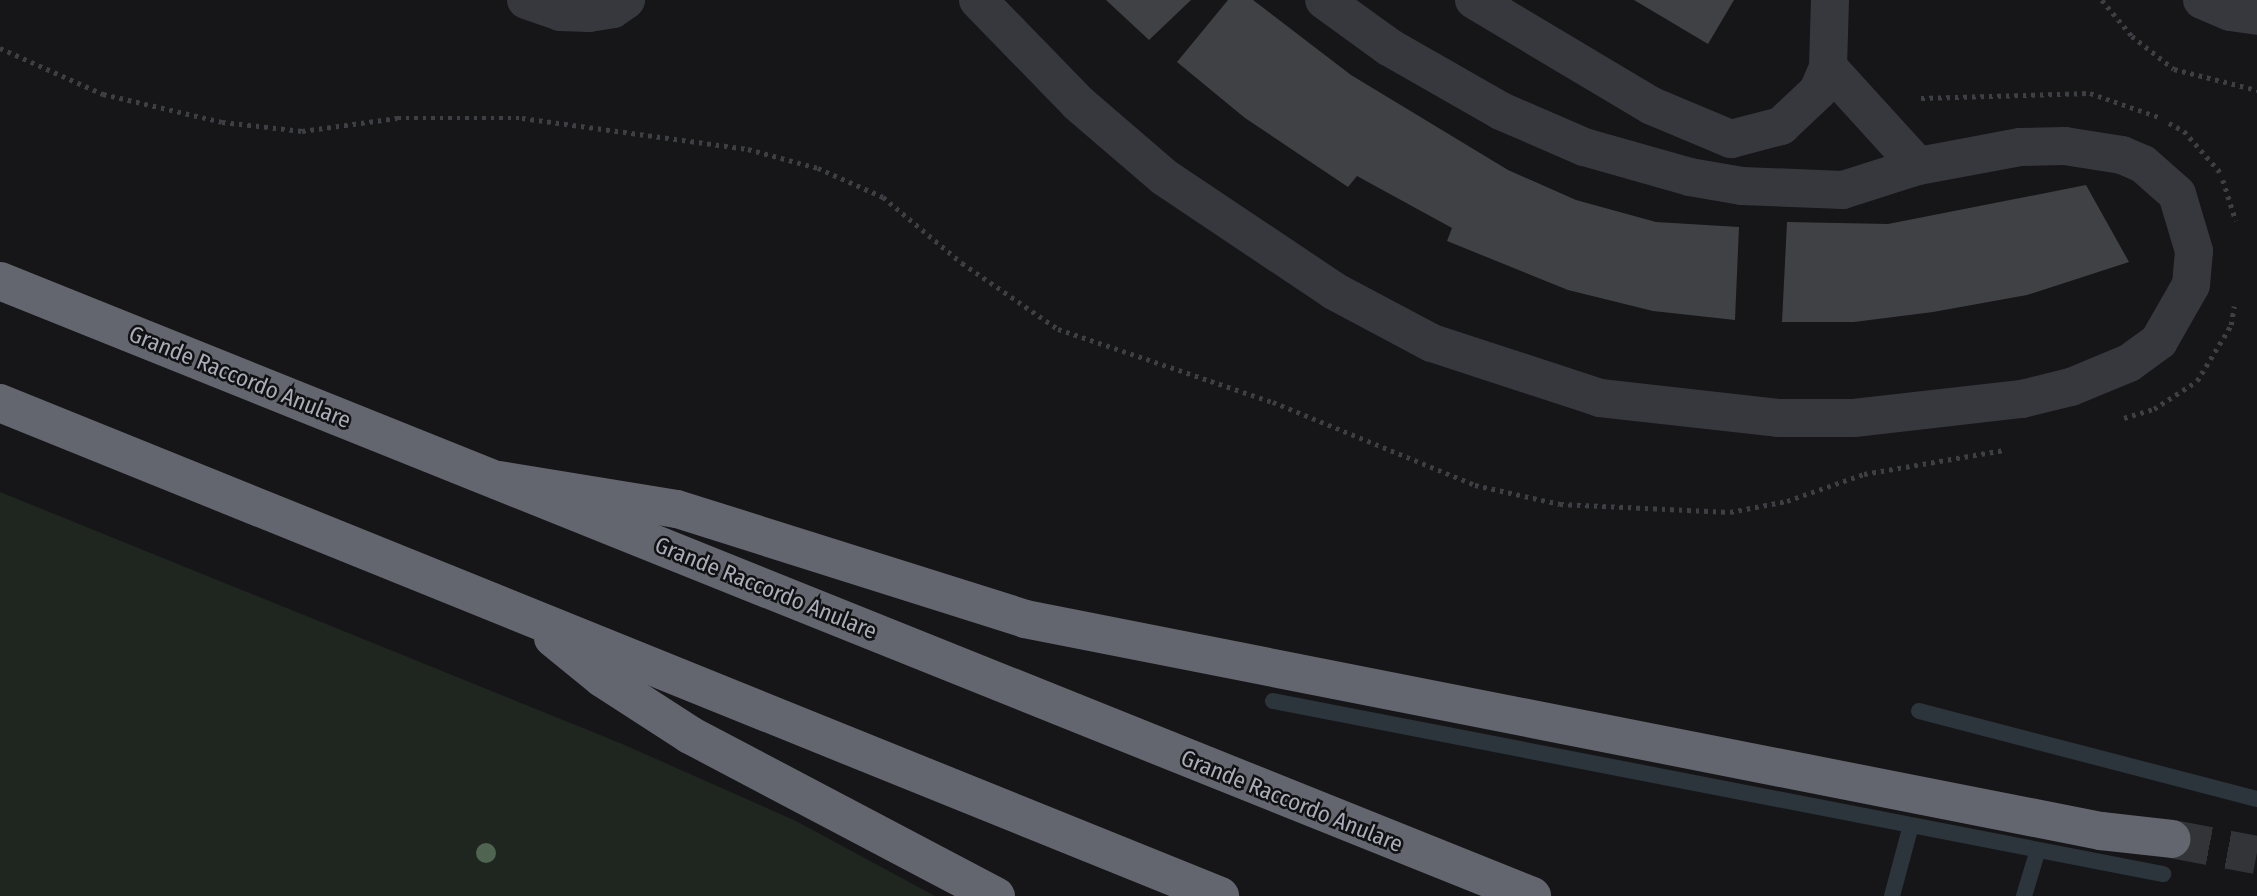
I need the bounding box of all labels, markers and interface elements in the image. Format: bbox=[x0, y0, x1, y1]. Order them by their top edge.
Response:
street label: Grande Raccordo Anulare bbox=[125, 320, 355, 434]
street label: Grande Raccordo Anulare bbox=[651, 531, 881, 645]
street label: Grande Raccordo Anulare bbox=[1177, 744, 1407, 858]

